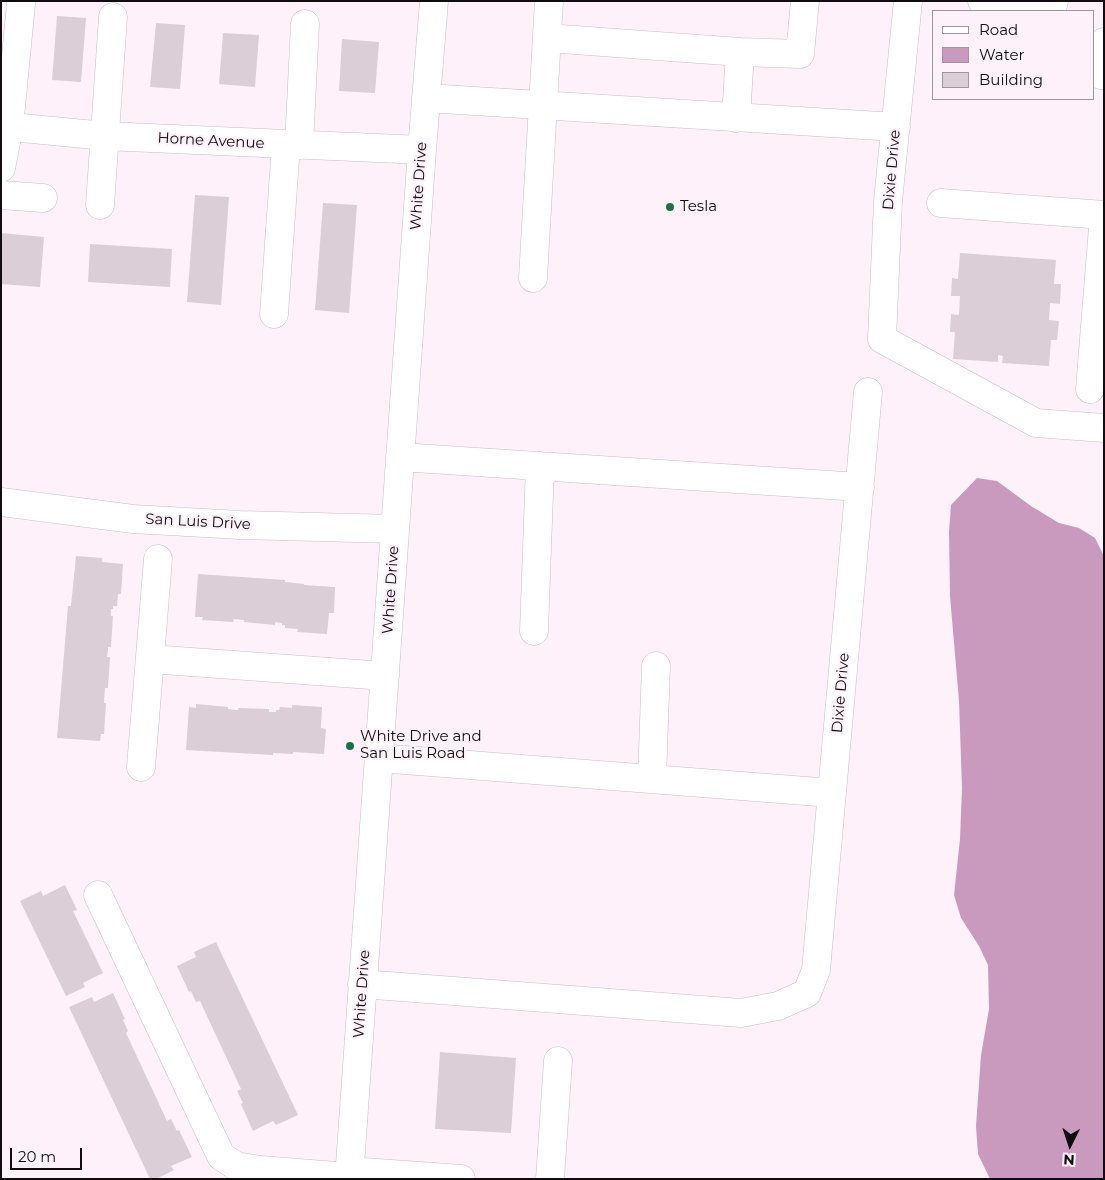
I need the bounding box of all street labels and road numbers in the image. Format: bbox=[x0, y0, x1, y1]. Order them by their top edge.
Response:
street label: Horne Avenue bbox=[157, 129, 265, 153]
street label: Dixie Drive bbox=[880, 129, 904, 211]
street label: White Drive bbox=[407, 141, 431, 231]
street label: San Luis Drive bbox=[145, 510, 251, 534]
street label: White Drive bbox=[379, 545, 403, 635]
street label: Dixie Drive bbox=[829, 652, 853, 734]
street label: White Drive bbox=[350, 949, 374, 1039]

